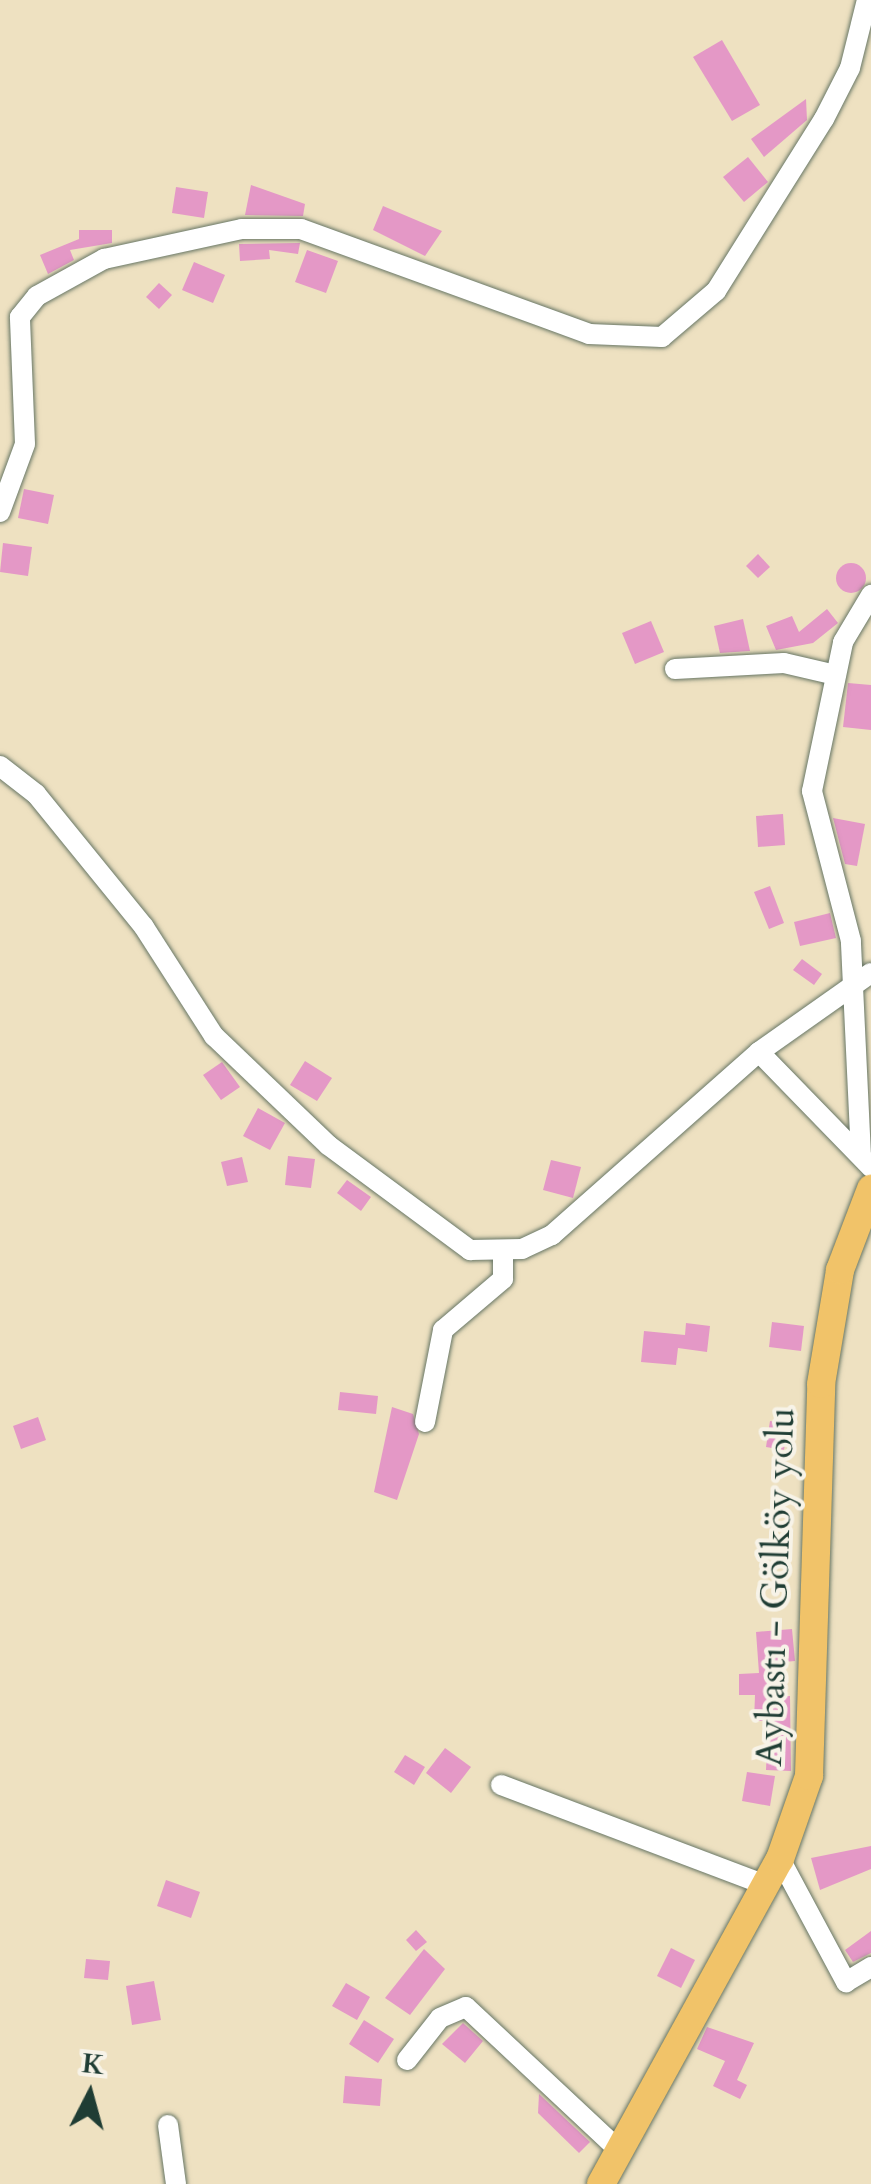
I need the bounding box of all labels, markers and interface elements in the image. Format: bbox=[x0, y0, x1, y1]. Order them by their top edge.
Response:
street label: Aybastı - Gölköy yolu bbox=[747, 1407, 805, 1767]
north arrow bbox=[40, 2044, 140, 2144]
text: K bbox=[80, 2044, 106, 2084]

